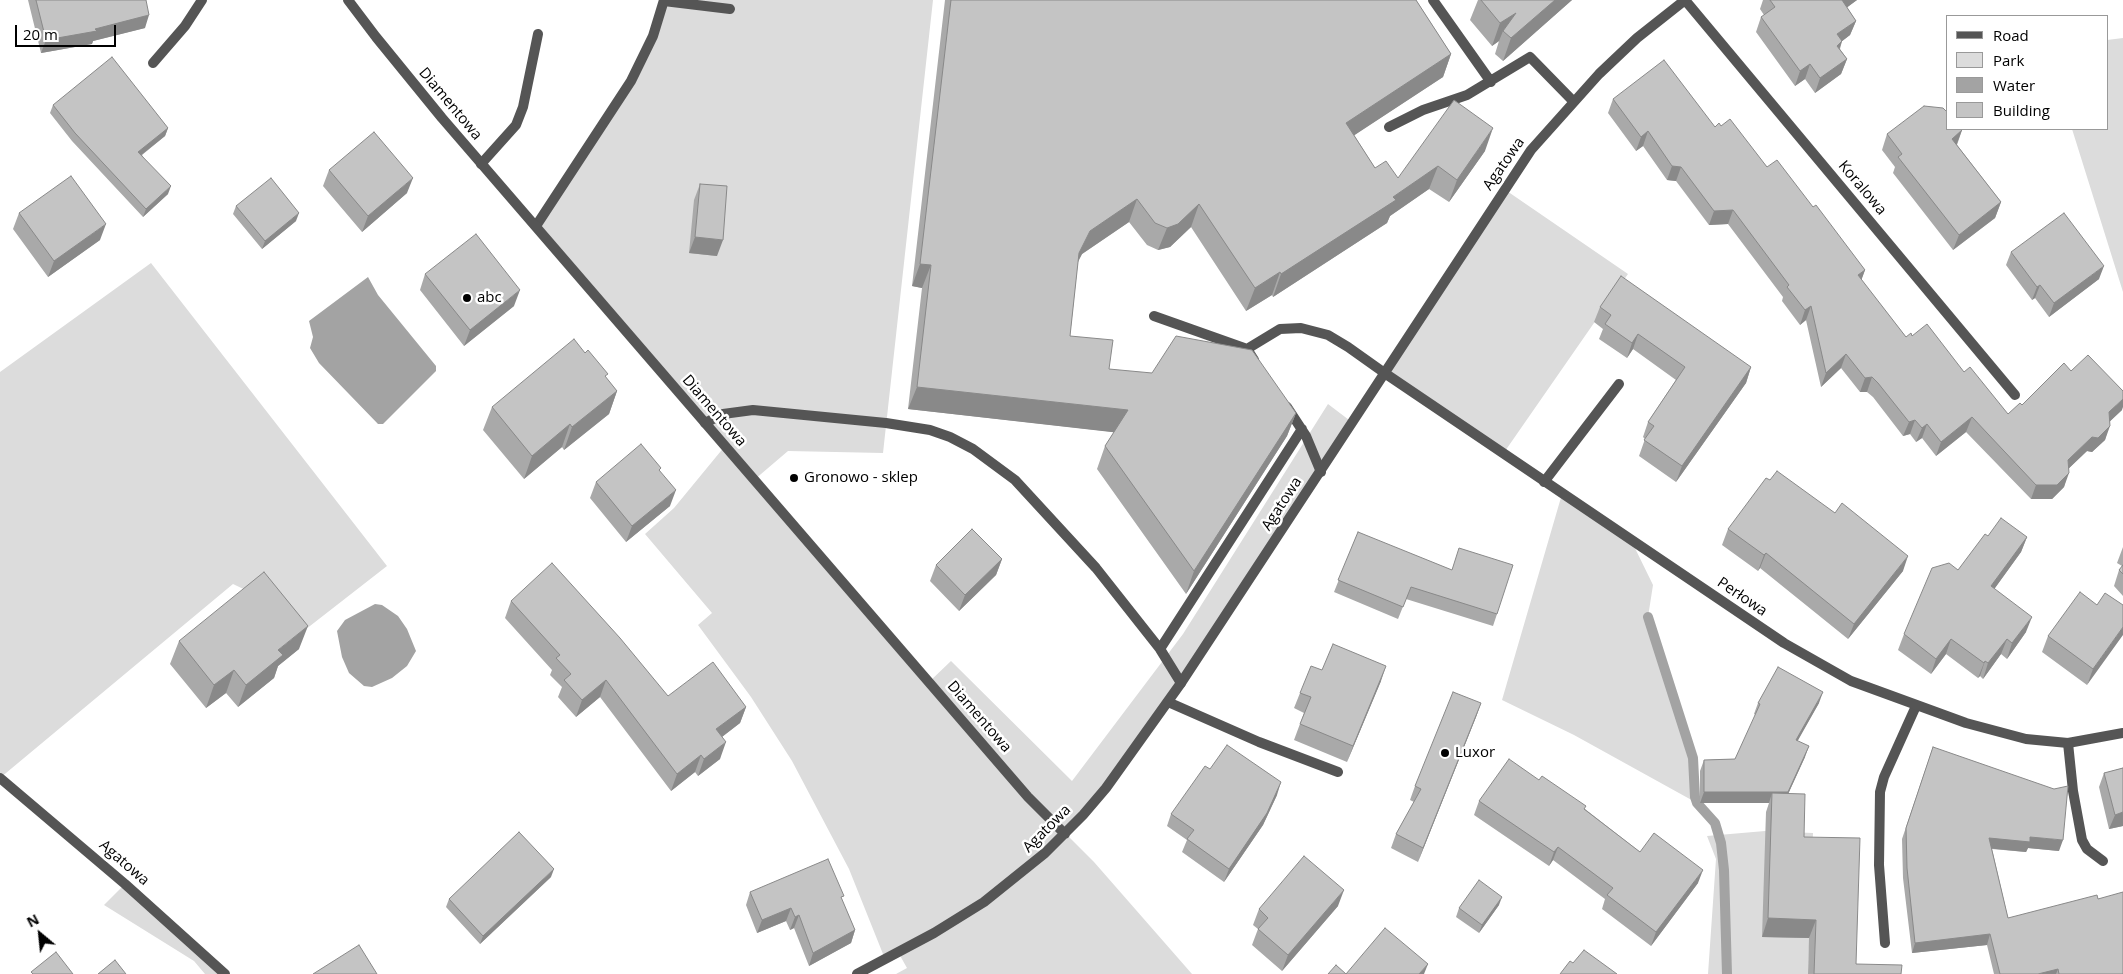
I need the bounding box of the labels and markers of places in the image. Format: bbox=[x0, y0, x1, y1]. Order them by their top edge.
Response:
place label: abc bbox=[477, 289, 502, 307]
marker: abc bbox=[461, 292, 473, 304]
place label: Gronowo - sklep bbox=[804, 469, 918, 487]
marker: Gronowo - sklep bbox=[788, 472, 800, 484]
place label: Luxor bbox=[1455, 744, 1495, 762]
marker: Luxor bbox=[1439, 747, 1451, 759]

